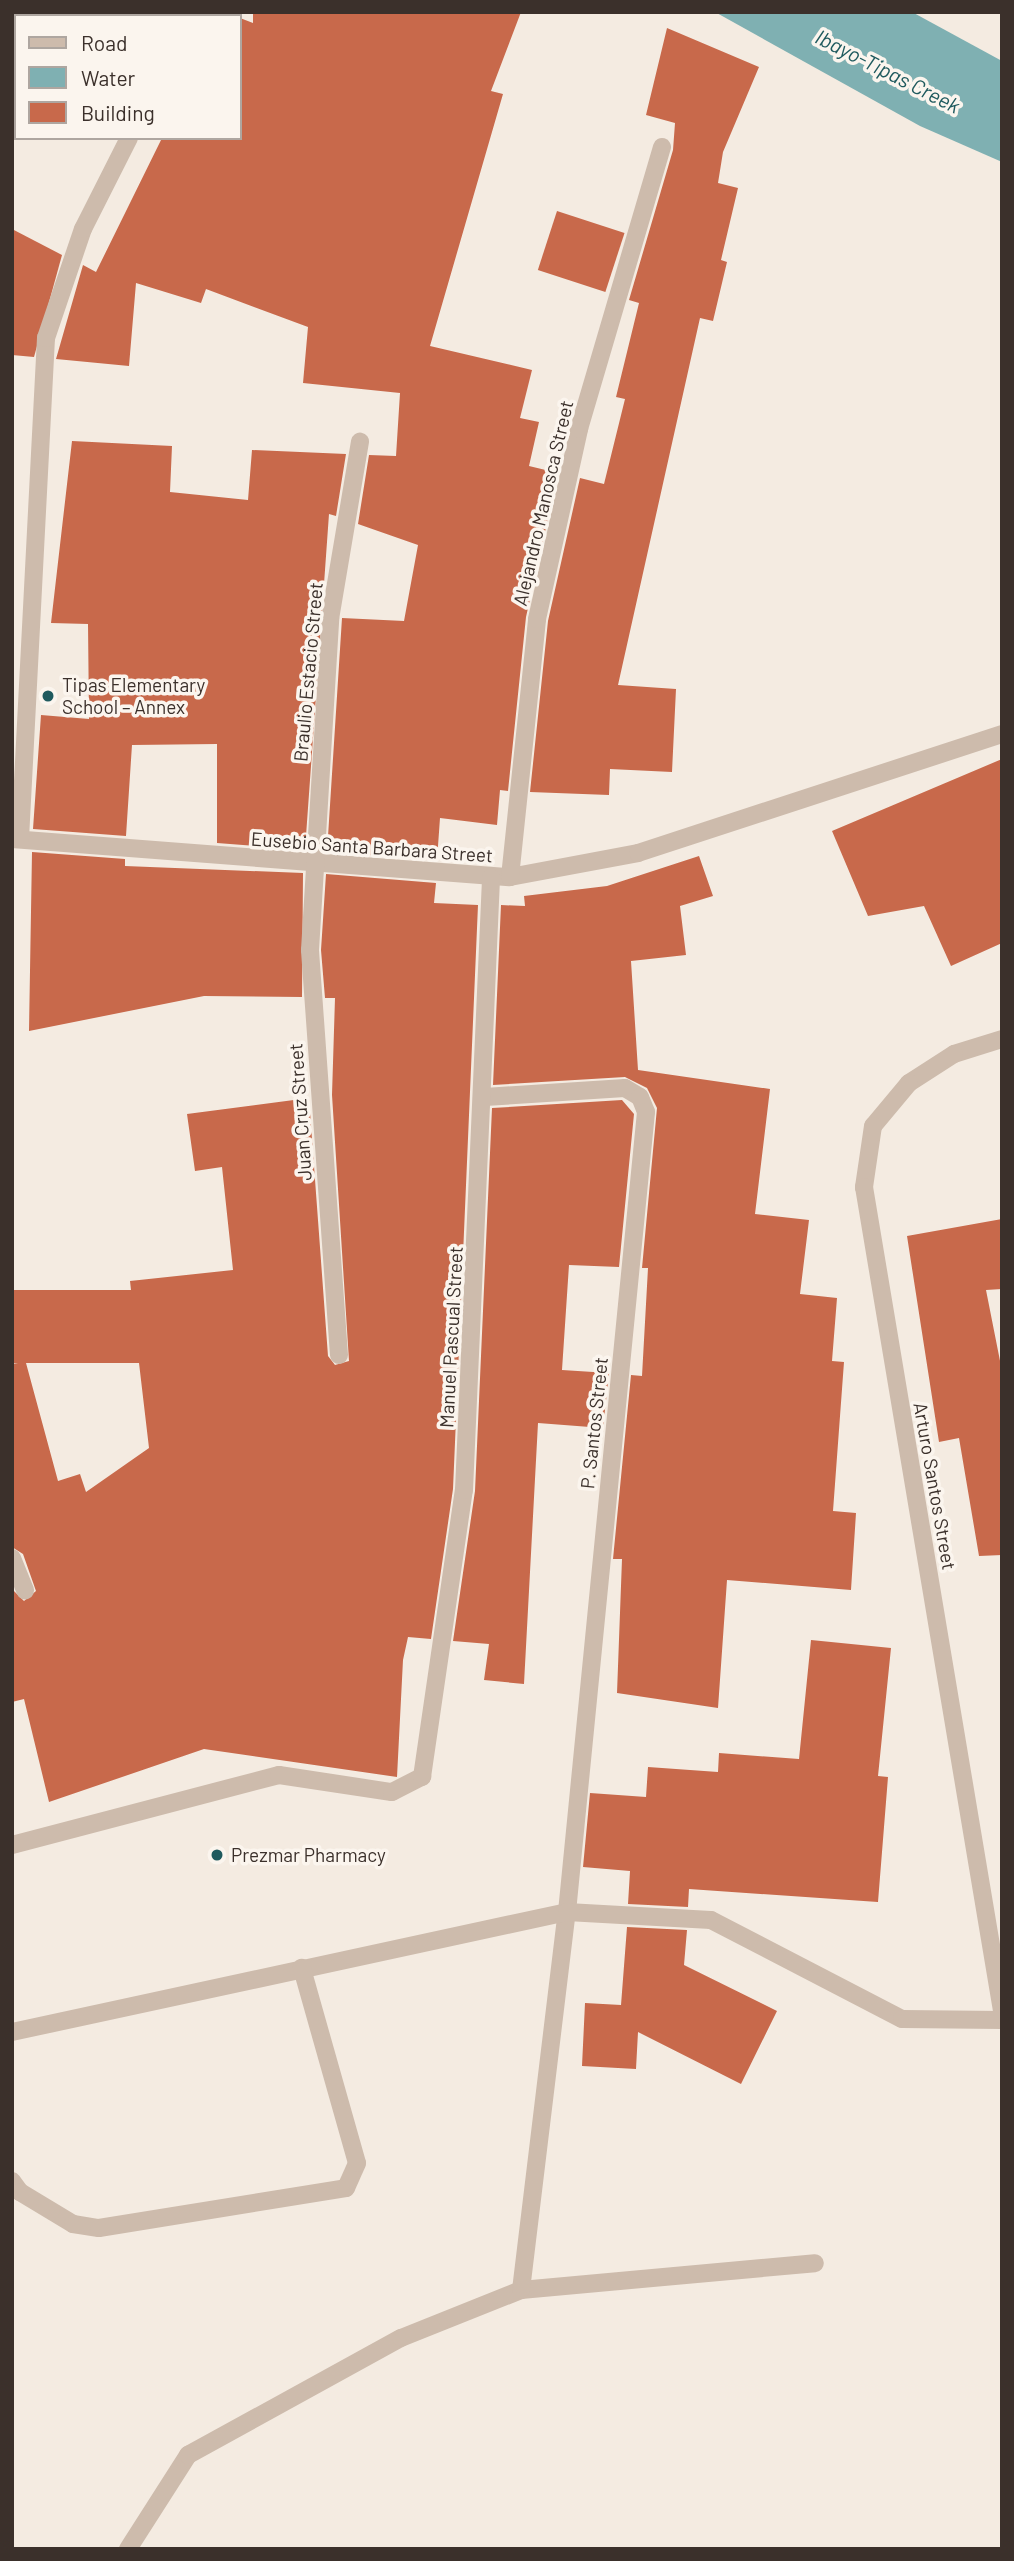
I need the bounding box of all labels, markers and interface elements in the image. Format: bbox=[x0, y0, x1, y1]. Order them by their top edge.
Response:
legend bbox=[14, 14, 242, 140]
water label: Ibayo-Tipas Creek bbox=[811, 24, 965, 118]
text: Road bbox=[81, 30, 127, 55]
text: Water bbox=[81, 65, 135, 90]
text: Building bbox=[81, 100, 155, 125]
street label: Alejandro Manosca Street bbox=[508, 398, 578, 608]
street label: Braulio Estacio Street bbox=[289, 581, 327, 763]
place label: Tipas Elementary School – Annex bbox=[62, 674, 205, 718]
marker: Tipas Elementary School – Annex bbox=[40, 688, 56, 704]
street label: Eusebio Santa Barbara Street bbox=[250, 827, 494, 867]
street label: Juan Cruz Street bbox=[284, 1043, 316, 1181]
street label: Manuel Pascual Street bbox=[435, 1246, 467, 1428]
street label: P. Santos Street bbox=[576, 1356, 612, 1490]
street label: Arturo Santos Street bbox=[909, 1401, 961, 1571]
place label: Prezmar Pharmacy bbox=[231, 1844, 386, 1866]
marker: Prezmar Pharmacy bbox=[209, 1847, 225, 1863]

